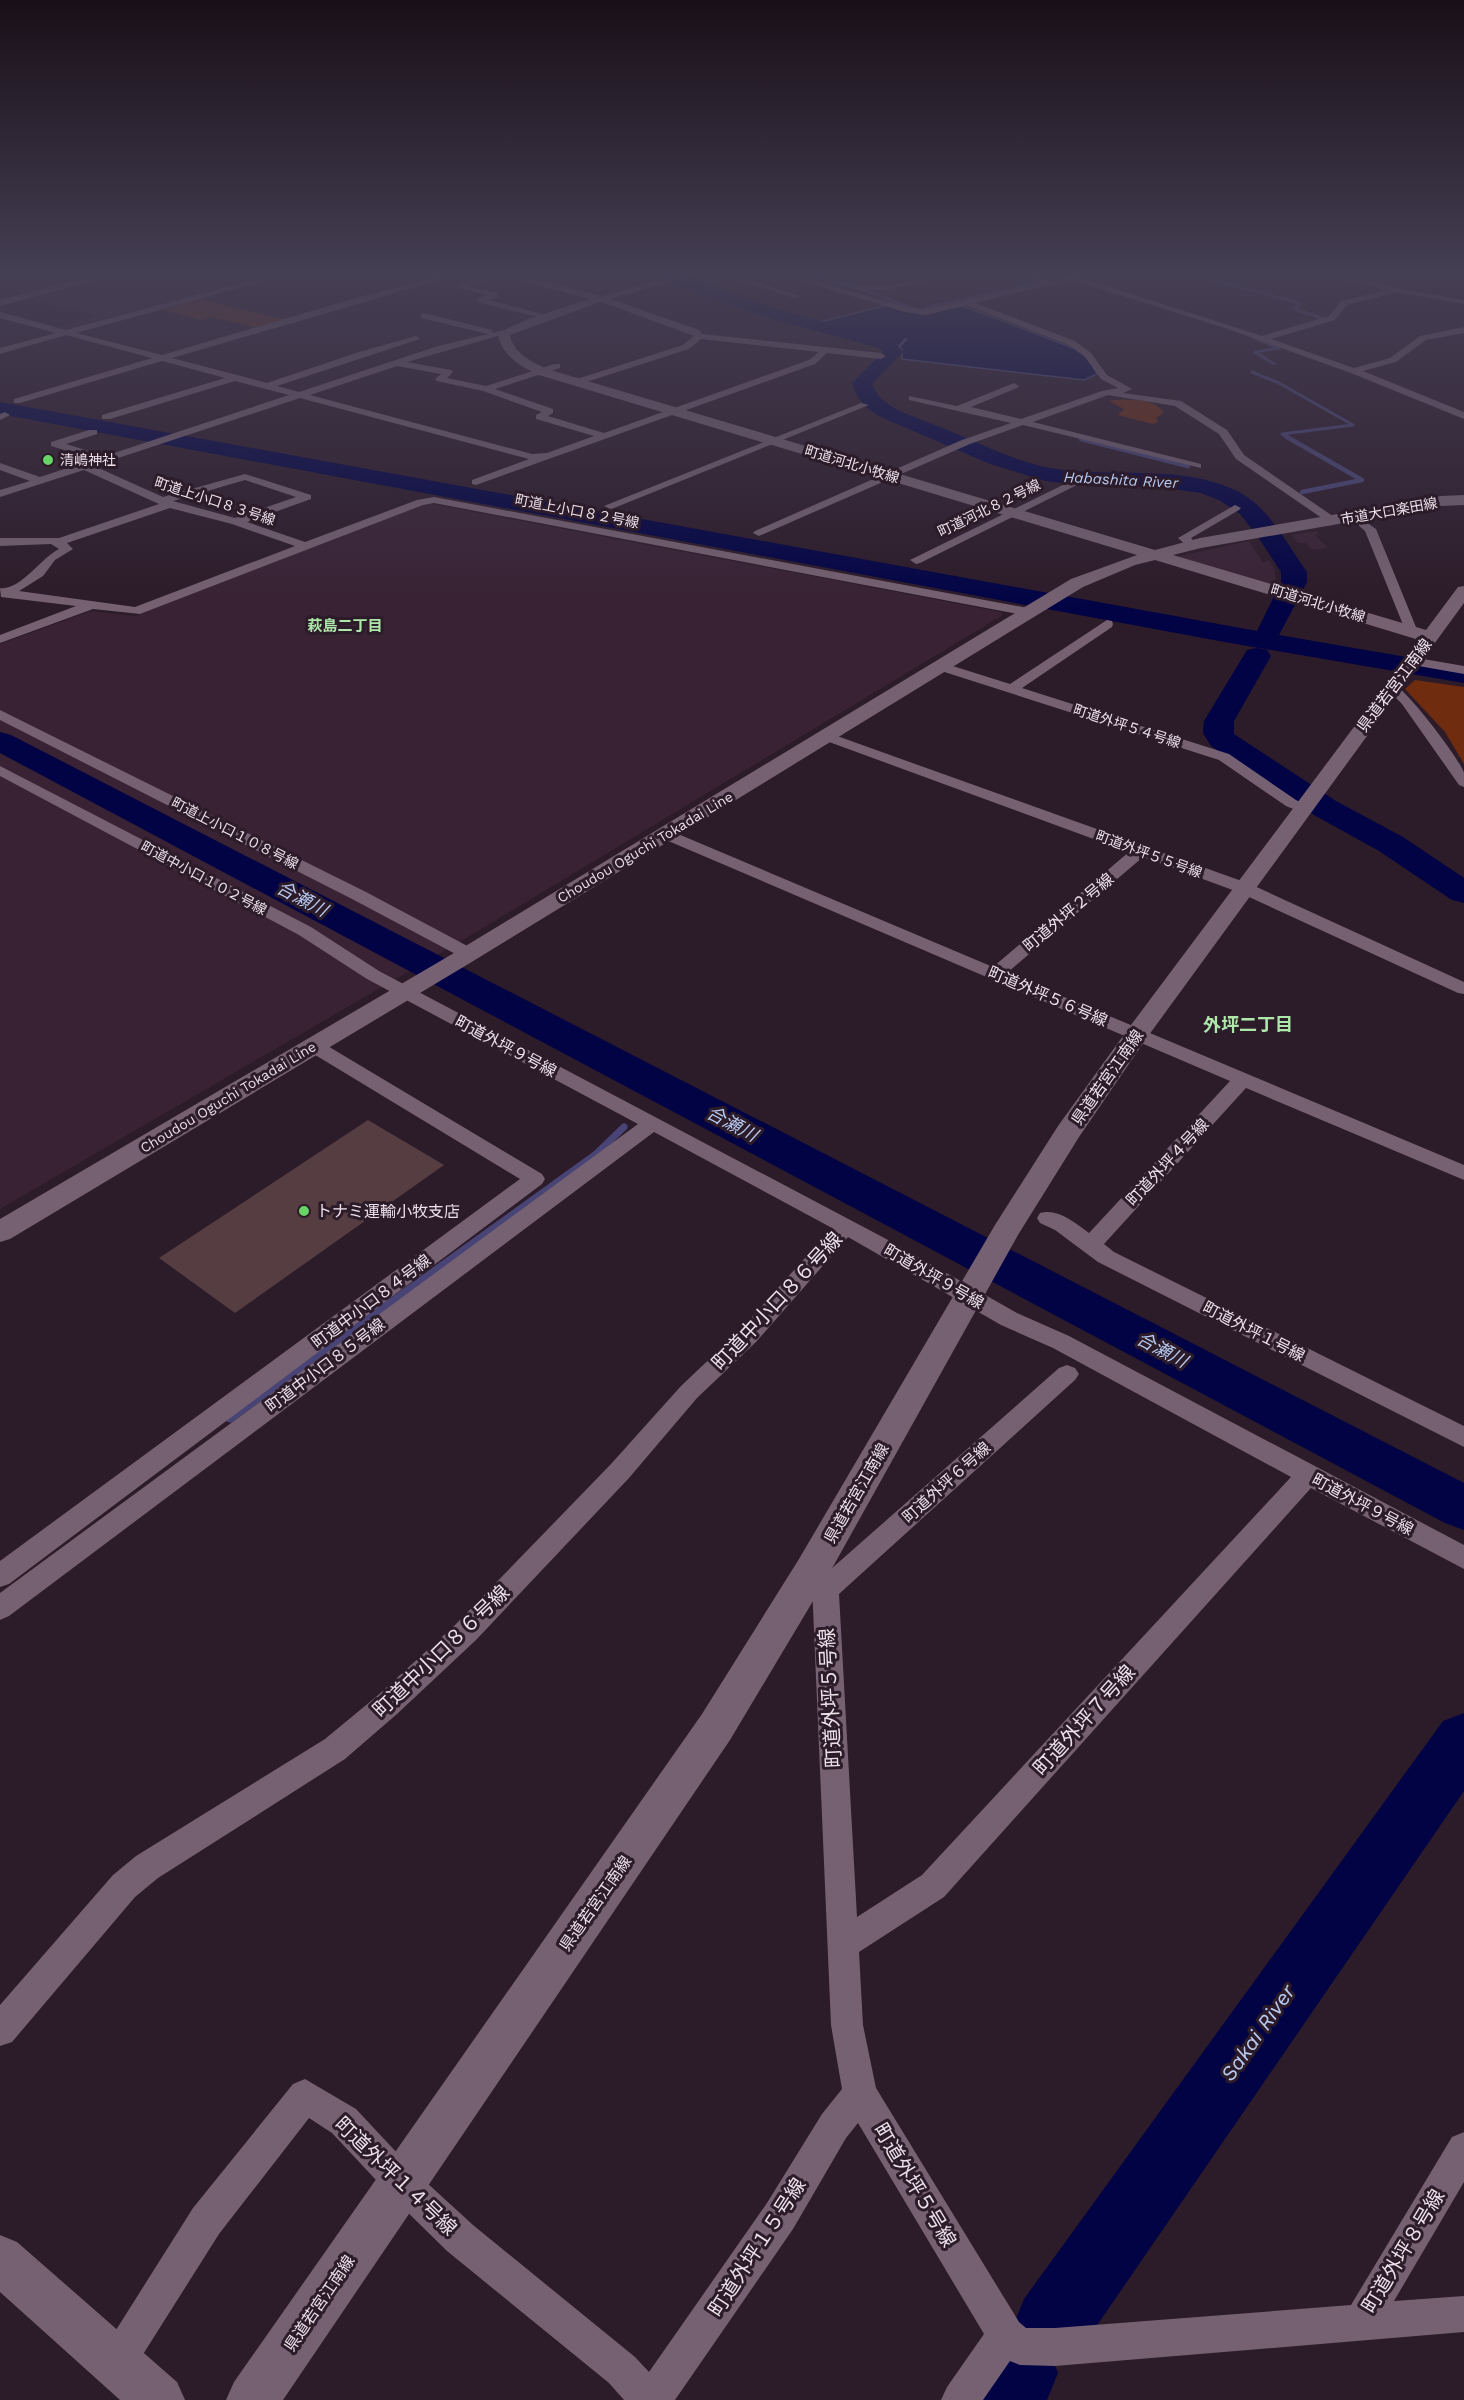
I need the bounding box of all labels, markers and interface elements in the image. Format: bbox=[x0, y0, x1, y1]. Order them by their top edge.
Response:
street label: 町道河北小牧線 bbox=[803, 442, 901, 486]
place label: 清嶋神社 bbox=[60, 452, 116, 468]
marker: 清嶋神社 bbox=[41, 453, 55, 467]
water label: Habashita River bbox=[1063, 468, 1180, 492]
street label: 町道上小口８３号線 bbox=[153, 474, 277, 528]
street label: 町道河北８２号線 bbox=[935, 476, 1043, 540]
street label: 町道上小口８２号線 bbox=[514, 491, 640, 531]
street label: 市道大口楽田線 bbox=[1339, 495, 1439, 527]
street label: 町道河北小牧線 bbox=[1269, 581, 1367, 625]
district label: 萩島二丁目 bbox=[307, 617, 383, 635]
street label: 県道若宮江南線 bbox=[1353, 635, 1436, 736]
street label: 町道外坪５４号線 bbox=[1071, 701, 1183, 751]
street label: Choudou Oguchi Tokadai Line bbox=[554, 788, 736, 906]
street label: 町道上小口１０８号線 bbox=[169, 794, 301, 872]
street label: 町道外坪５５号線 bbox=[1094, 827, 1204, 881]
street label: 町道中小口１０２号線 bbox=[138, 838, 270, 918]
street label: 町道外坪２号線 bbox=[1019, 869, 1117, 956]
water label: 合瀬川 bbox=[273, 877, 333, 921]
street label: 町道外坪５６号線 bbox=[985, 963, 1110, 1030]
street label: 町道外坪９号線 bbox=[452, 1012, 560, 1081]
district label: 外坪二丁目 bbox=[1203, 1014, 1293, 1035]
street label: 県道若宮江南線 bbox=[1068, 1026, 1147, 1129]
street label: Choudou Oguchi Tokadai Line bbox=[137, 1038, 319, 1156]
water label: 合瀬川 bbox=[703, 1102, 763, 1146]
street label: 町道外坪４号線 bbox=[1122, 1115, 1213, 1210]
place label: トナミ運輸小牧支店 bbox=[316, 1202, 460, 1221]
marker: トナミ運輸小牧支店 bbox=[297, 1204, 311, 1218]
street label: 町道中小口８６号線 bbox=[707, 1227, 847, 1375]
street label: 町道外坪９号線 bbox=[880, 1240, 987, 1313]
street label: 町道中小口８４号線 bbox=[308, 1250, 435, 1352]
street label: 町道外坪１号線 bbox=[1200, 1298, 1308, 1365]
street label: 町道中小口８５号線 bbox=[262, 1314, 389, 1416]
water label: 合瀬川 bbox=[1133, 1328, 1193, 1372]
street label: 町道外坪６号線 bbox=[898, 1438, 994, 1527]
street label: 県道若宮江南線 bbox=[820, 1440, 893, 1547]
street label: 町道外坪９号線 bbox=[1309, 1470, 1417, 1539]
street label: 町道中小口８６号線 bbox=[368, 1580, 514, 1722]
street label: 町道外坪５号線 bbox=[814, 1627, 846, 1769]
street label: 町道外坪７号線 bbox=[1028, 1660, 1140, 1780]
street label: 県道若宮江南線 bbox=[556, 1852, 635, 1955]
water label: Sakai River bbox=[1215, 1979, 1301, 2086]
street label: 町道外坪１４号線 bbox=[330, 2112, 462, 2240]
street label: 町道外坪５号線 bbox=[869, 2119, 961, 2251]
street label: 町道外坪１５号線 bbox=[703, 2173, 811, 2321]
street label: 町道外坪８号線 bbox=[1357, 2185, 1449, 2317]
street label: 県道若宮江南線 bbox=[280, 2252, 359, 2355]

